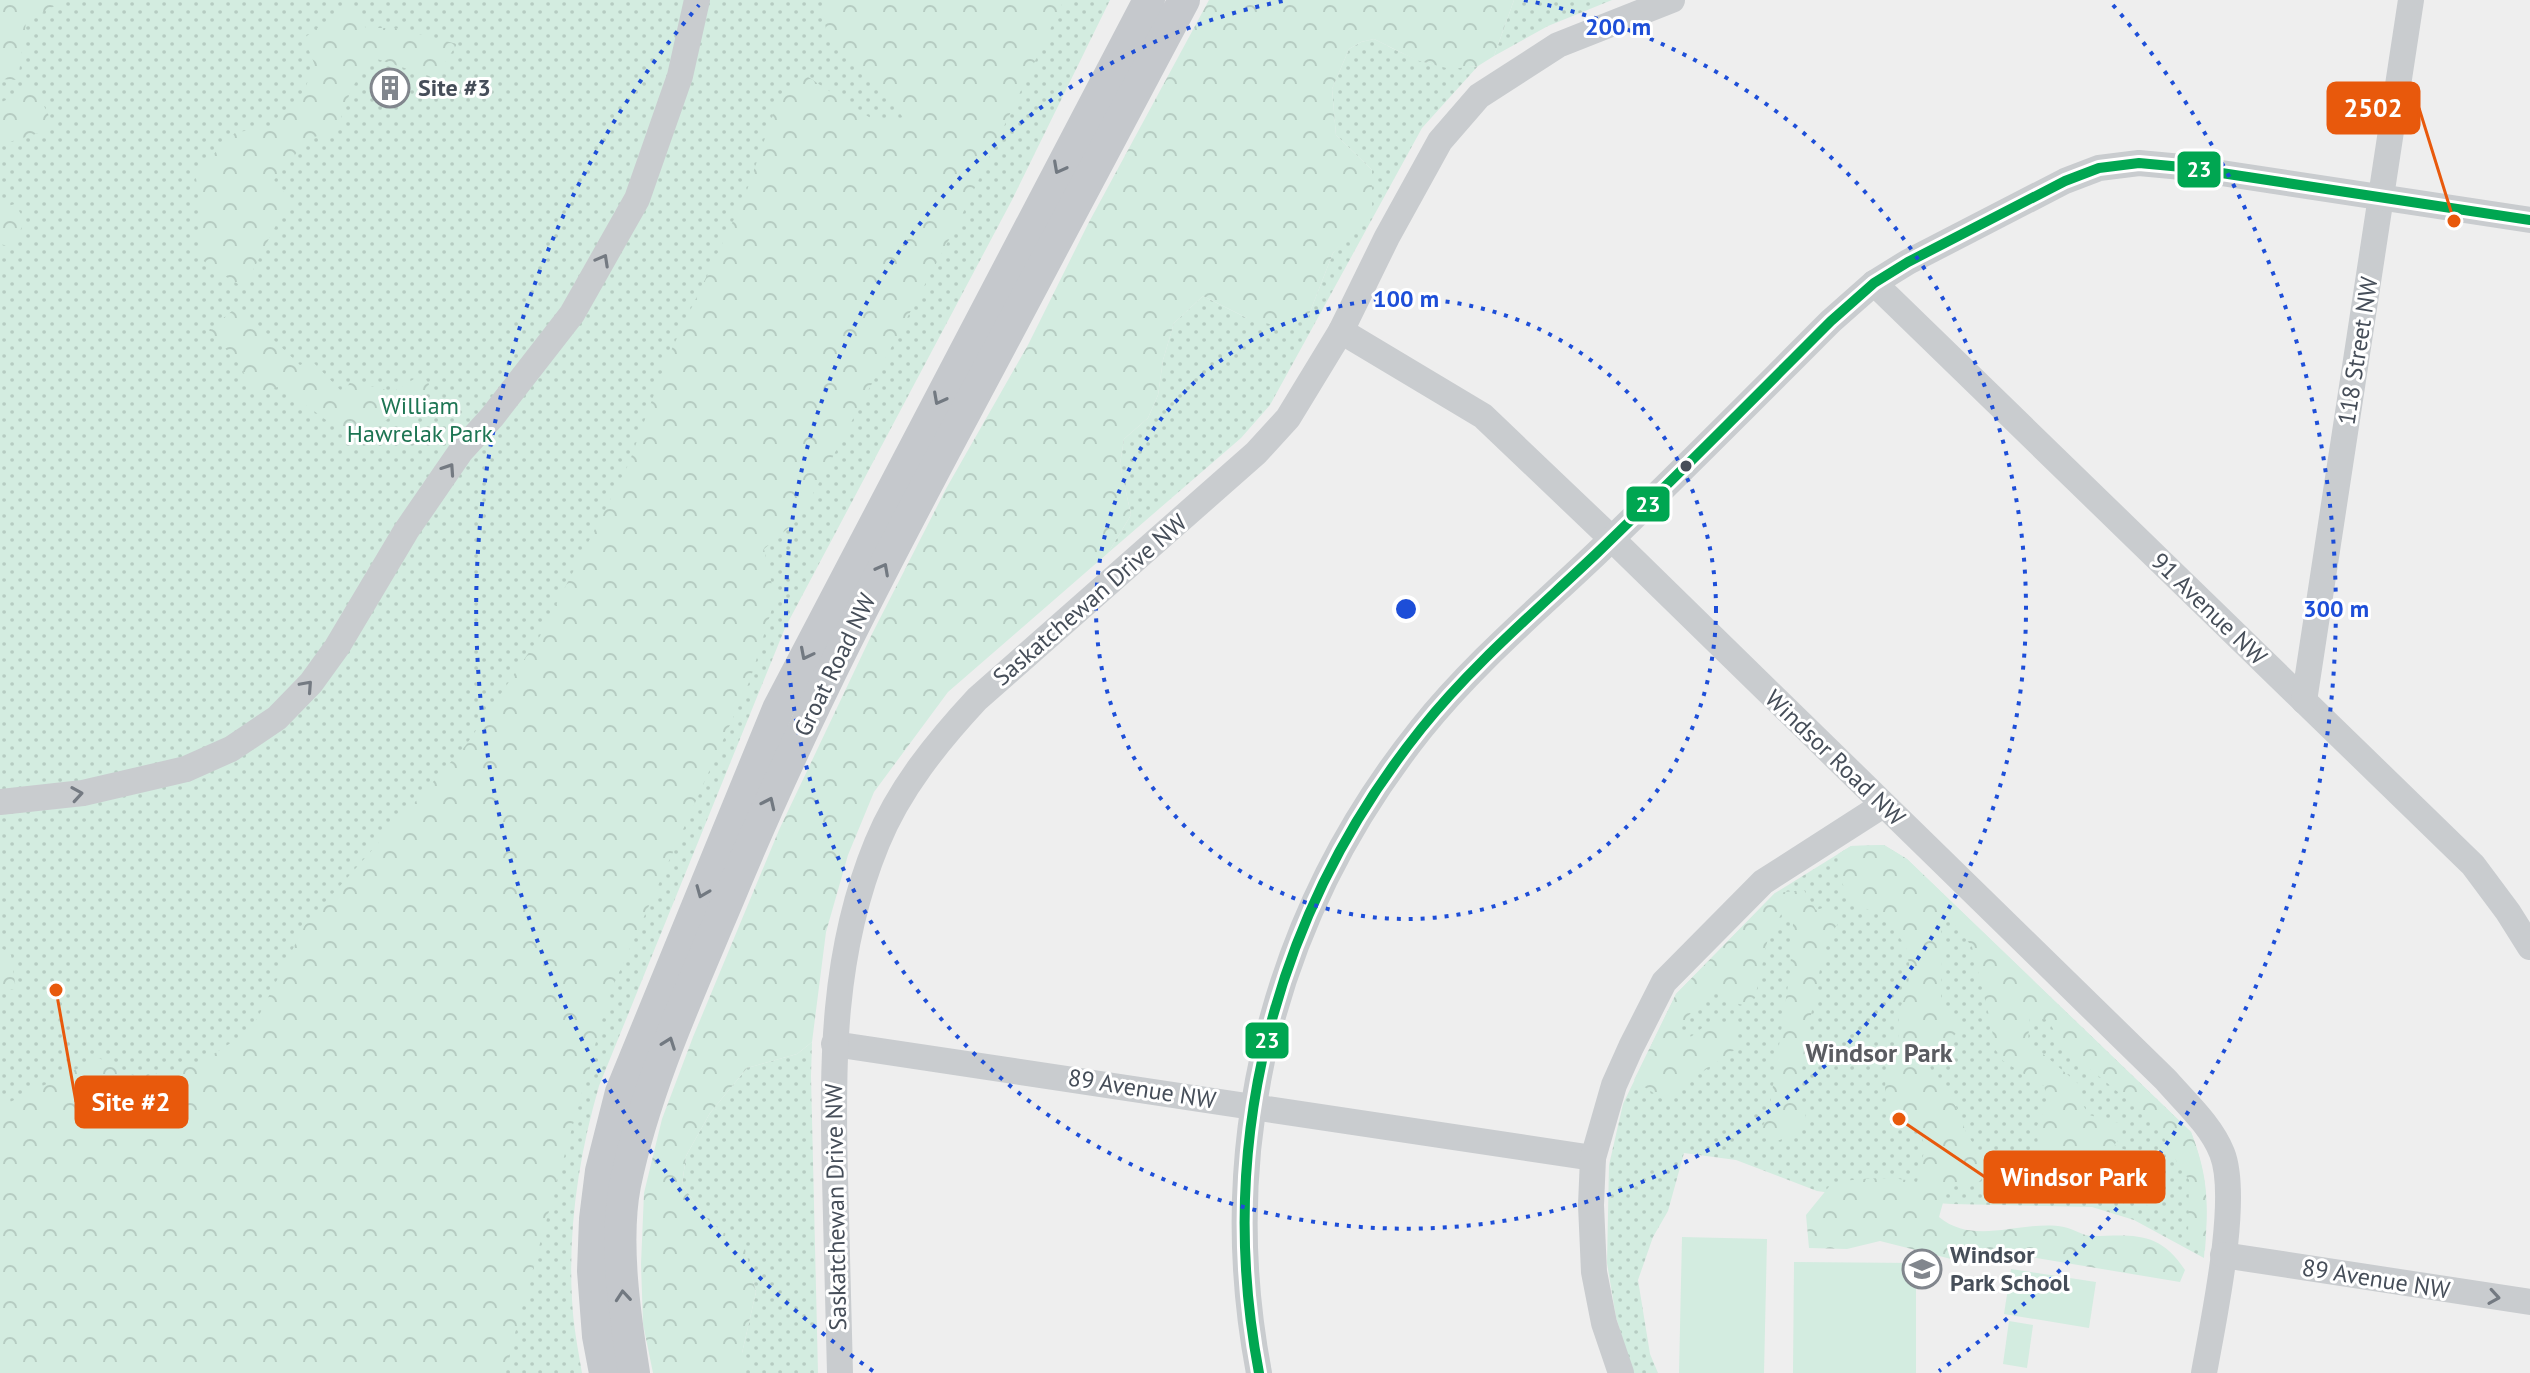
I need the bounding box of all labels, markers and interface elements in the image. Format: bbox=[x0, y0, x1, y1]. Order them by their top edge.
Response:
text: 200 m bbox=[1585, 11, 1651, 42]
building icon: Site #3 bbox=[369, 67, 411, 109]
place label: Site #3 bbox=[418, 72, 491, 103]
callout: 2502 bbox=[2328, 83, 2419, 133]
text: 2502 bbox=[2344, 91, 2402, 124]
line badge: 23 bbox=[2176, 150, 2222, 189]
text: 23 bbox=[2187, 155, 2211, 183]
one-way arrow bbox=[1054, 160, 1069, 175]
one-way arrow bbox=[593, 254, 608, 268]
street label: 118 Street NW bbox=[2331, 275, 2385, 427]
text: 100 m bbox=[1373, 283, 1439, 314]
park label: William Hawrelak Park bbox=[347, 390, 494, 449]
one-way arrow bbox=[933, 390, 948, 405]
unlabelled marker bbox=[1678, 458, 1694, 474]
one-way arrow bbox=[439, 463, 454, 477]
line badge: 23 bbox=[1625, 485, 1671, 523]
text: 23 bbox=[1636, 490, 1660, 518]
street label: Saskatchewan Drive NW bbox=[986, 507, 1193, 692]
street label: 91 Avenue NW bbox=[2145, 546, 2274, 672]
one-way arrow bbox=[873, 563, 888, 577]
street label: Groat Road NW bbox=[787, 588, 883, 741]
text: 300 m bbox=[2303, 593, 2369, 624]
centre of rings bbox=[1392, 595, 1420, 623]
one-way arrow bbox=[801, 646, 816, 661]
one-way arrow bbox=[297, 680, 312, 695]
street label: Windsor Road NW bbox=[1759, 683, 1912, 832]
one-way arrow bbox=[71, 786, 84, 803]
one-way arrow bbox=[759, 797, 775, 811]
one-way arrow bbox=[695, 884, 712, 898]
line badge: 23 bbox=[1244, 1021, 1290, 1060]
text: 23 bbox=[1255, 1026, 1279, 1054]
district label: Windsor Park bbox=[1805, 1036, 1953, 1069]
one-way arrow bbox=[660, 1037, 676, 1051]
street label: 89 Avenue NW bbox=[1066, 1062, 1218, 1116]
callout: Site #2 bbox=[76, 1077, 187, 1127]
street label: Saskatchewan Drive NW bbox=[818, 1083, 853, 1331]
text: Site #2 bbox=[92, 1085, 171, 1118]
callout: Windsor Park bbox=[1985, 1152, 2164, 1202]
text: Windsor Park bbox=[2000, 1160, 2148, 1193]
place label: Windsor Park School bbox=[1950, 1239, 2070, 1298]
school or university icon: Windsor Park School bbox=[1901, 1248, 1943, 1290]
street label: 89 Avenue NW bbox=[2300, 1252, 2452, 1306]
one-way arrow bbox=[2487, 1288, 2500, 1305]
one-way arrow bbox=[615, 1289, 632, 1302]

